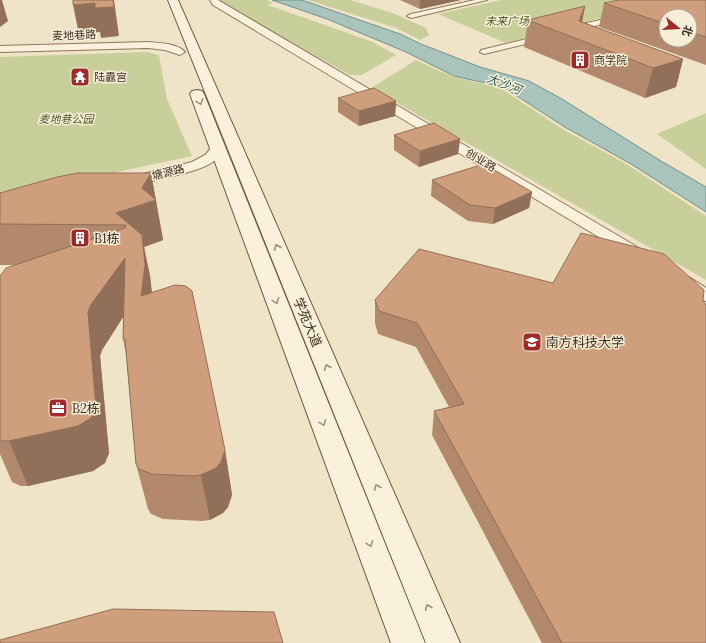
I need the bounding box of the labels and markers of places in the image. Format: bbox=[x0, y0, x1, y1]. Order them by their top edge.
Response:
building icon: 商学院 bbox=[569, 49, 591, 71]
place label: 商学院 bbox=[594, 53, 627, 67]
temple icon: 陆纛宫 bbox=[69, 66, 91, 88]
place label: 陆纛宫 bbox=[94, 70, 127, 84]
building icon: B1栋 bbox=[69, 227, 91, 249]
place label: B1栋 bbox=[94, 230, 120, 247]
school or university icon: 南方科技大学 bbox=[521, 331, 543, 353]
place label: 南方科技大学 bbox=[546, 334, 624, 351]
office icon: B2栋 bbox=[47, 397, 69, 419]
place label: B2栋 bbox=[72, 400, 100, 417]

